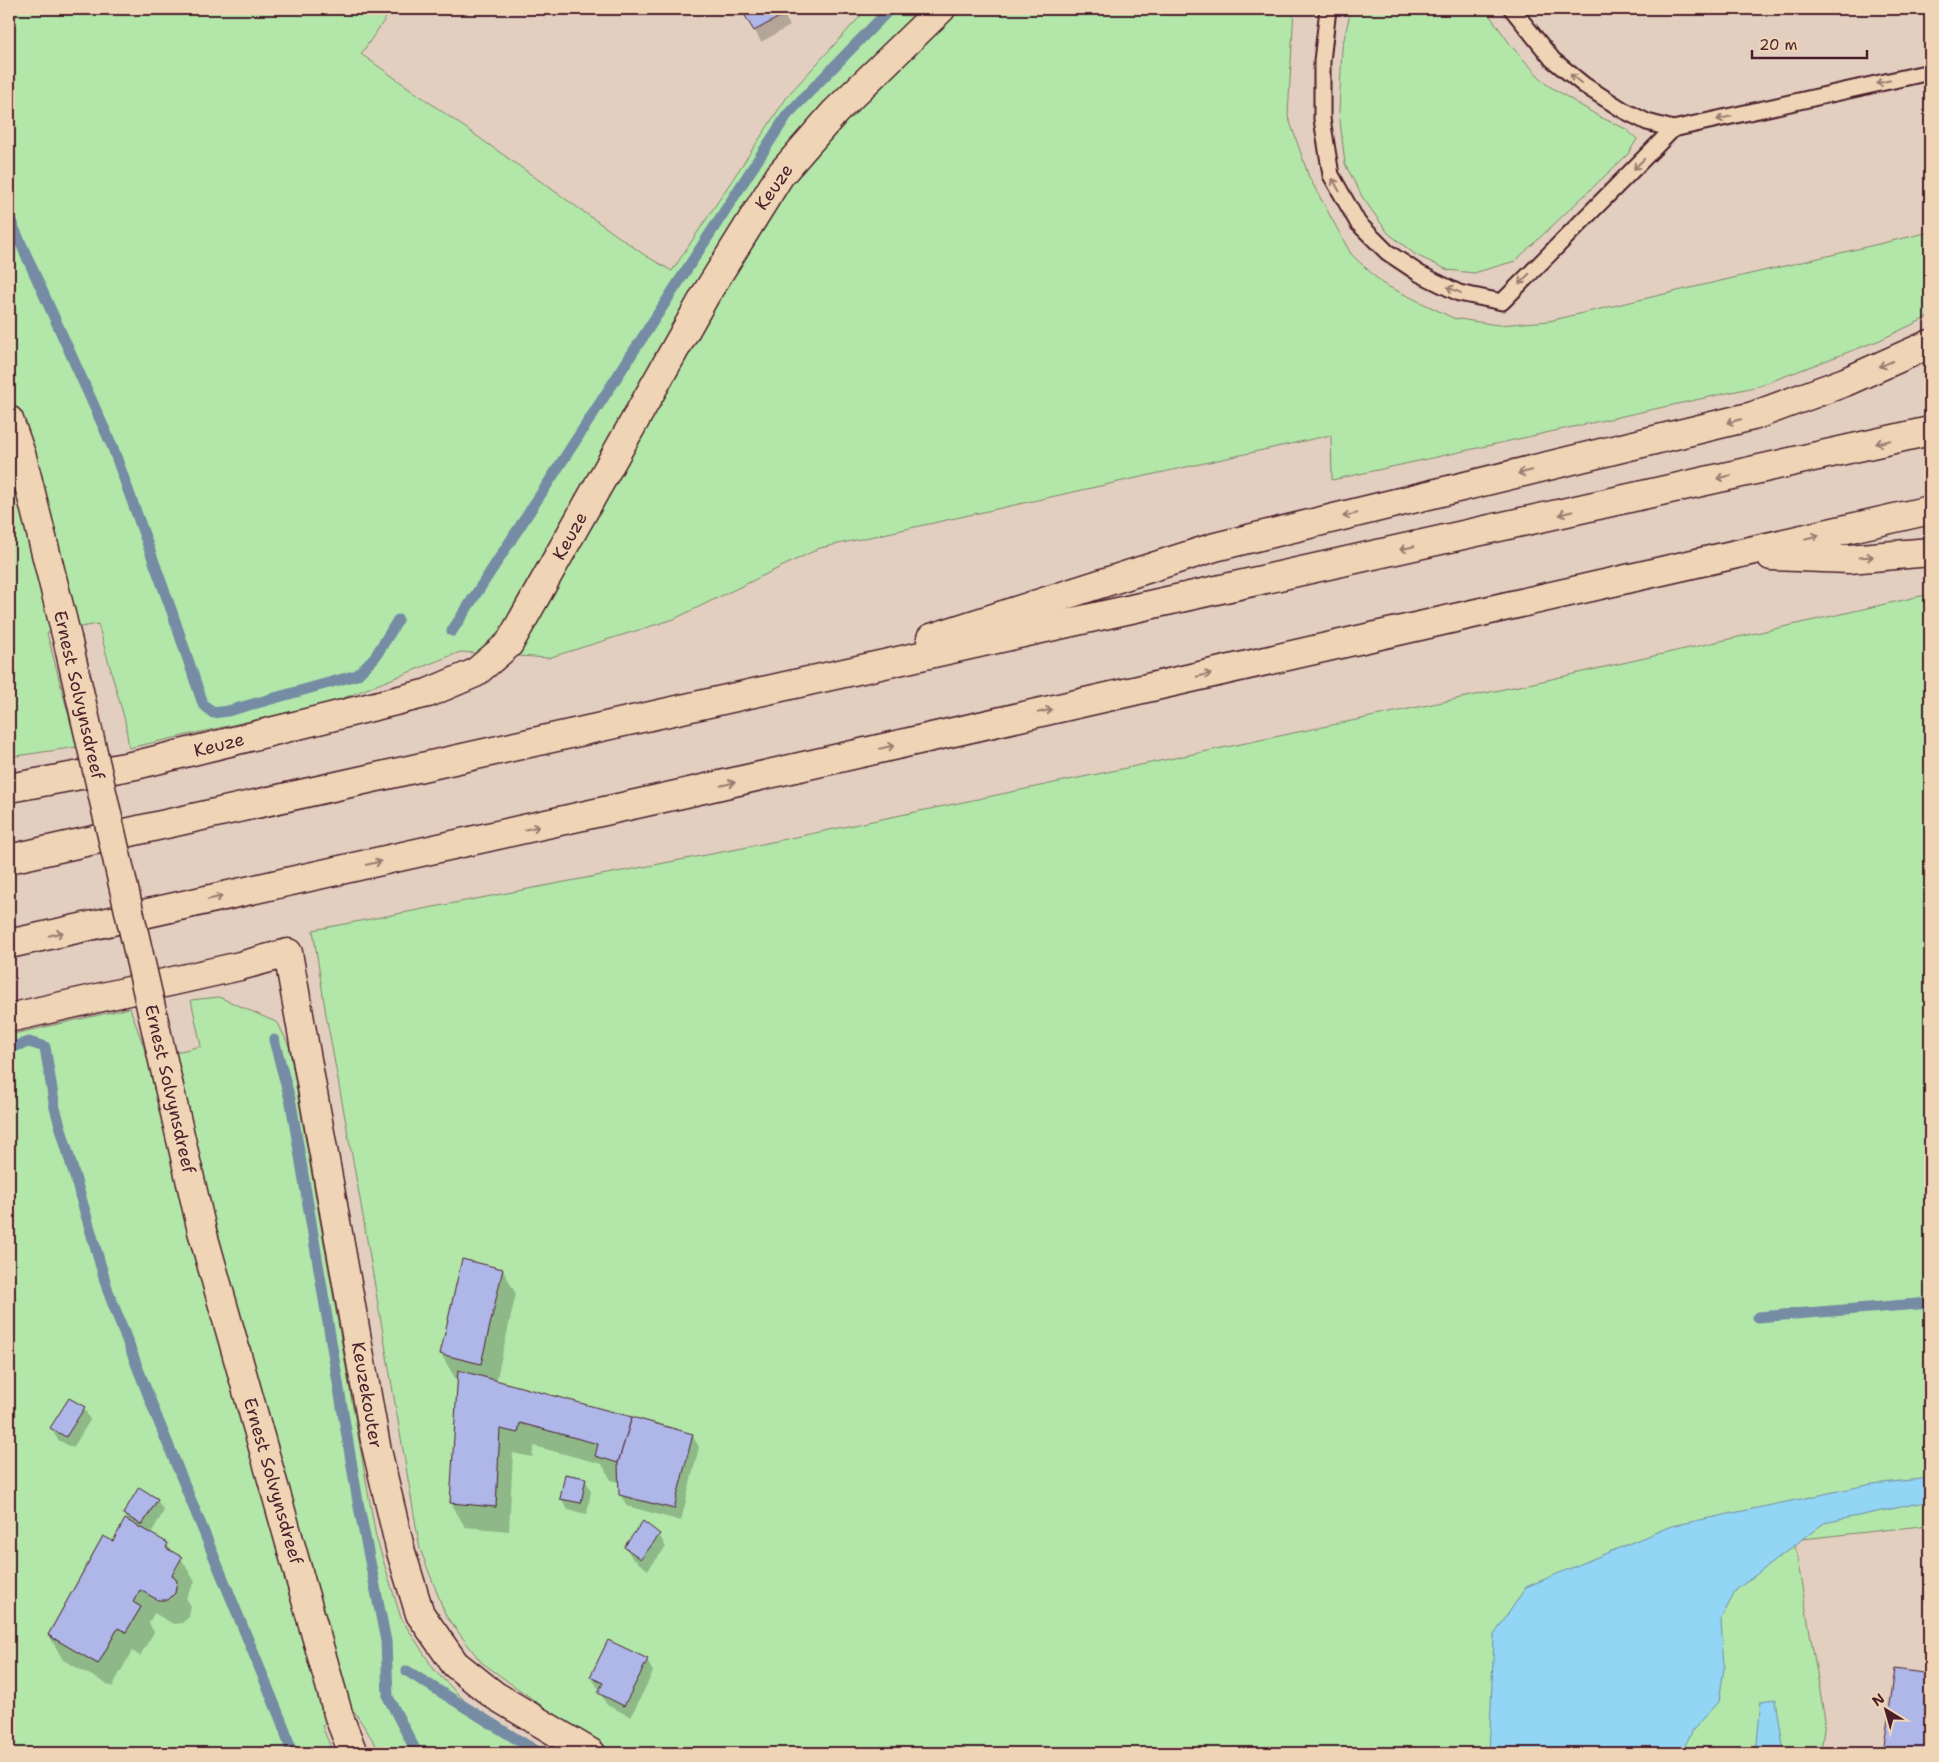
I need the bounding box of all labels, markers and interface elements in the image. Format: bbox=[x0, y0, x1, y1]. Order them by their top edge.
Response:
scale bar bbox=[1752, 28, 1866, 60]
text: 20 m bbox=[1759, 35, 1798, 55]
one-way arrow bbox=[1570, 73, 1583, 84]
one-way arrow bbox=[1875, 78, 1891, 87]
one-way arrow bbox=[1717, 114, 1733, 123]
one-way arrow bbox=[1633, 158, 1645, 170]
street label: Keuze bbox=[749, 159, 799, 215]
one-way arrow bbox=[1331, 178, 1341, 193]
one-way arrow bbox=[1518, 273, 1530, 285]
one-way arrow bbox=[1447, 285, 1462, 295]
one-way arrow bbox=[1879, 359, 1894, 369]
one-way arrow bbox=[1726, 417, 1742, 426]
one-way arrow bbox=[1875, 438, 1891, 447]
one-way arrow bbox=[1517, 468, 1533, 477]
one-way arrow bbox=[1717, 473, 1733, 483]
street label: Keuze bbox=[547, 508, 593, 564]
one-way arrow bbox=[1558, 509, 1574, 518]
one-way arrow bbox=[1342, 510, 1358, 520]
one-way arrow bbox=[1803, 532, 1819, 541]
one-way arrow bbox=[1399, 544, 1415, 554]
one-way arrow bbox=[1858, 553, 1874, 562]
street label: Ernest Solvynsdreef bbox=[48, 608, 110, 782]
one-way arrow bbox=[1195, 670, 1211, 679]
one-way arrow bbox=[1037, 706, 1053, 715]
street label: Keuze bbox=[191, 727, 247, 763]
one-way arrow bbox=[878, 742, 894, 752]
one-way arrow bbox=[720, 778, 736, 788]
one-way arrow bbox=[524, 822, 540, 832]
one-way arrow bbox=[365, 858, 381, 867]
one-way arrow bbox=[206, 893, 222, 902]
one-way arrow bbox=[48, 929, 64, 938]
street label: Ernest Solvynsdreef bbox=[139, 1002, 201, 1176]
street label: Keuzekouter bbox=[346, 1340, 388, 1450]
street label: Ernest Solvynsdreef bbox=[238, 1395, 308, 1568]
north arrow bbox=[1862, 1684, 1912, 1734]
text: N bbox=[1868, 1689, 1888, 1710]

